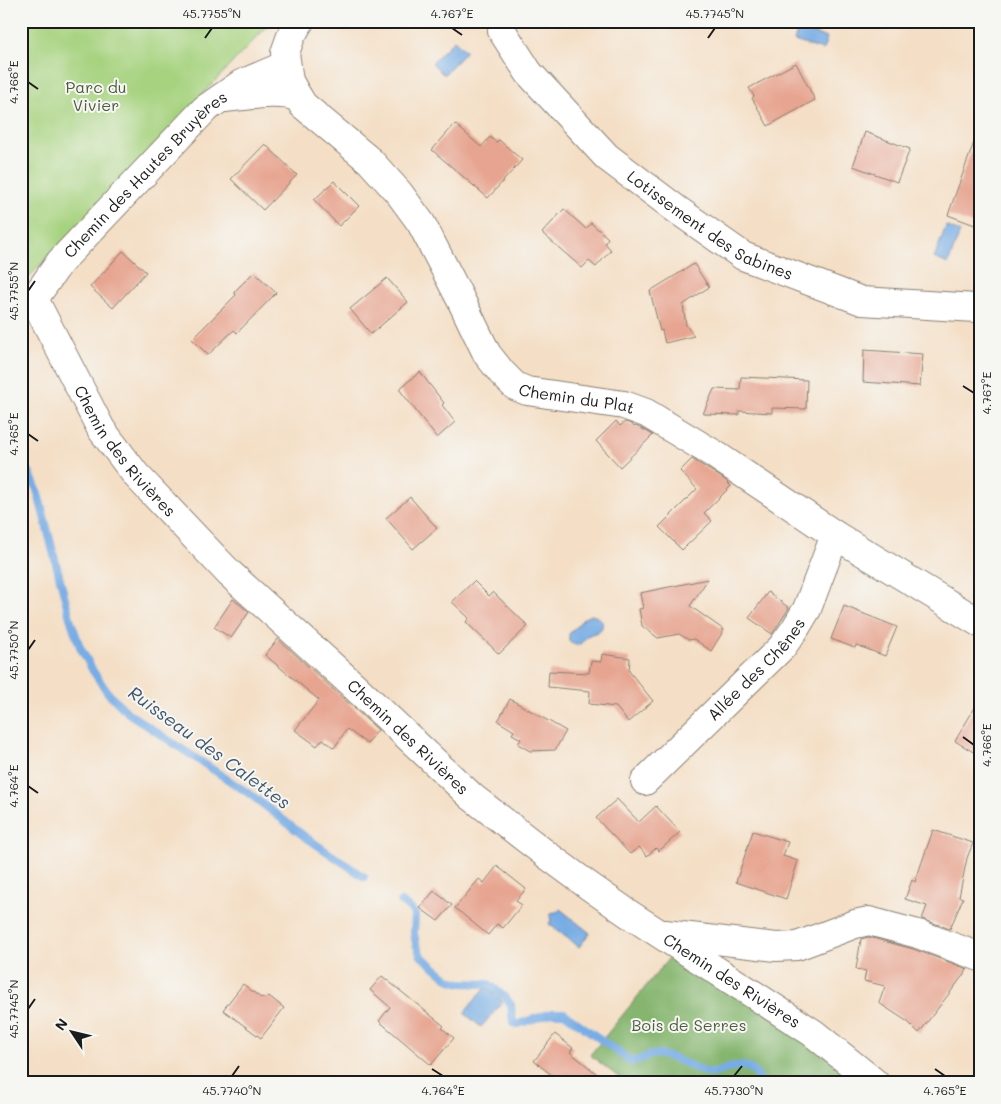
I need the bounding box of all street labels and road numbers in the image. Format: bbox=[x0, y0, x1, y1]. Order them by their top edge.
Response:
street label: Chemin des Hautes Bruyères bbox=[59, 86, 231, 262]
street label: Lotissement des Sabines bbox=[623, 165, 796, 284]
street label: Chemin du Plat bbox=[516, 378, 638, 418]
street label: Chemin des Rivières bbox=[70, 381, 181, 521]
street label: Allée des Chênes bbox=[702, 614, 809, 725]
street label: Chemin des Rivières bbox=[343, 674, 474, 799]
street label: Chemin des Rivières bbox=[660, 928, 805, 1032]

